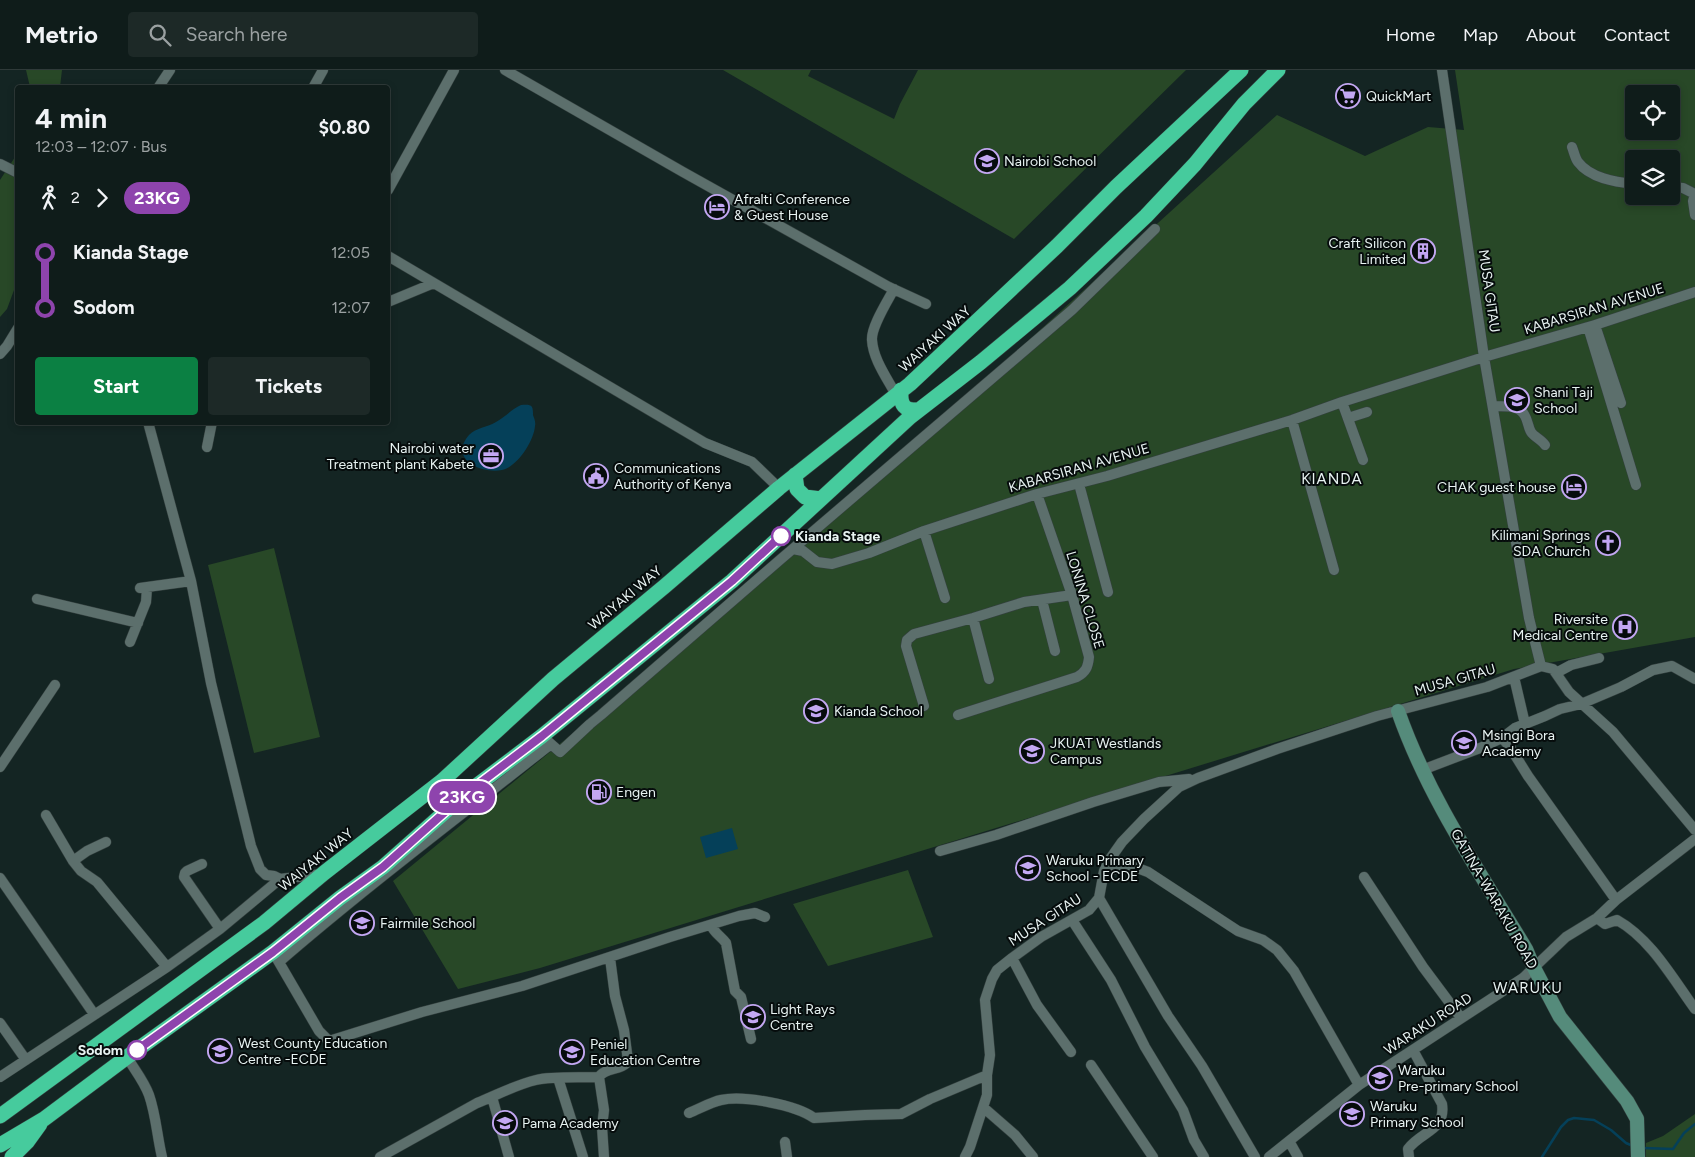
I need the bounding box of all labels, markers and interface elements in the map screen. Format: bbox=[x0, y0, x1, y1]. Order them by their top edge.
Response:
search box bbox=[128, 12, 478, 57]
text: Metrio bbox=[25, 20, 98, 49]
icon: search bbox=[146, 21, 174, 49]
text: Search here bbox=[186, 23, 287, 46]
text: Home bbox=[1386, 24, 1435, 46]
text: Map bbox=[1463, 24, 1498, 46]
text: About bbox=[1526, 24, 1576, 46]
text: Contact bbox=[1604, 24, 1670, 46]
supermarket icon: QuickMart bbox=[1335, 83, 1361, 109]
map controls bbox=[1625, 85, 1680, 205]
button: locate bbox=[1625, 85, 1680, 140]
place label: QuickMart bbox=[1366, 88, 1431, 105]
text: 4 min bbox=[35, 101, 107, 135]
text: $0.80 bbox=[319, 116, 370, 139]
text: 12:03 – 12:07 · Bus bbox=[35, 137, 167, 156]
school or university icon: Nairobi School bbox=[974, 148, 1000, 174]
button: layers bbox=[1625, 150, 1680, 205]
place label: Nairobi School bbox=[1004, 153, 1096, 170]
icon: walk bbox=[35, 184, 63, 212]
icon: forward bbox=[88, 184, 116, 212]
text: 23KG bbox=[134, 187, 180, 209]
text: 2 bbox=[71, 188, 80, 207]
place label: Afralti Conference & Guest House bbox=[734, 191, 850, 224]
hotel icon: Afralti Conference & Guest House bbox=[704, 194, 730, 220]
place label: Craft Silicon Limited bbox=[1328, 235, 1406, 268]
building icon: Craft Silicon Limited bbox=[1410, 238, 1436, 264]
text: Kianda Stage bbox=[73, 241, 189, 264]
text: 12:05 bbox=[331, 243, 370, 262]
street label: MUSA GITAU bbox=[1475, 248, 1503, 334]
street label: KABARSIRAN AVENUE bbox=[1522, 280, 1666, 338]
text: Sodom bbox=[73, 296, 134, 319]
text: 12:07 bbox=[332, 298, 370, 317]
street label: WAIYAKI WAY bbox=[896, 302, 975, 376]
button: Start bbox=[35, 357, 198, 415]
button: Tickets bbox=[208, 357, 370, 415]
place label: Shani Taji School bbox=[1534, 384, 1593, 417]
school or university icon: Shani Taji School bbox=[1504, 387, 1530, 413]
place label: Nairobi water Treatment plant Kabete bbox=[327, 440, 474, 473]
street label: KABARSIRAN AVENUE bbox=[1007, 440, 1151, 496]
office icon: Nairobi water Treatment plant Kabete bbox=[478, 443, 504, 469]
place label: Communications Authority of Kenya bbox=[614, 460, 731, 493]
public building icon: Communications Authority of Kenya bbox=[583, 463, 609, 489]
district label: KIANDA bbox=[1301, 470, 1363, 488]
hotel icon: CHAK guest house bbox=[1561, 474, 1587, 500]
place label: CHAK guest house bbox=[1437, 479, 1556, 496]
marker: Kianda Stage bbox=[771, 526, 791, 546]
place label: Kilimani Springs SDA Church bbox=[1491, 527, 1590, 560]
place label: Kianda Stage bbox=[795, 528, 880, 545]
church icon: Kilimani Springs SDA Church bbox=[1595, 530, 1621, 556]
street label: LONINA CLOSE bbox=[1062, 549, 1108, 651]
street label: WAIYAKI WAY bbox=[585, 562, 666, 634]
place label: Riversite Medical Centre bbox=[1513, 611, 1608, 644]
hospital icon: Riversite Medical Centre bbox=[1612, 614, 1638, 640]
street label: MUSA GITAU bbox=[1412, 660, 1498, 700]
school or university icon: Kianda School bbox=[803, 698, 829, 724]
place label: Kianda School bbox=[834, 703, 923, 720]
place label: Msingi Bora Academy bbox=[1482, 727, 1555, 760]
school or university icon: Msingi Bora Academy bbox=[1451, 730, 1477, 756]
place label: JKUAT Westlands Campus bbox=[1050, 735, 1161, 768]
school or university icon: JKUAT Westlands Campus bbox=[1019, 738, 1045, 764]
fuel station icon: Engen bbox=[586, 779, 612, 805]
line badge: 23KG bbox=[427, 781, 497, 813]
place label: Engen bbox=[616, 784, 656, 801]
text: 23KG bbox=[439, 786, 485, 808]
street label: WAIYAKI WAY bbox=[275, 825, 357, 895]
street label: GATINA-WARAKU ROAD bbox=[1447, 826, 1541, 972]
place label: Waruku Primary School - ECDE bbox=[1046, 852, 1144, 885]
school or university icon: Waruku Primary School - ECDE bbox=[1015, 855, 1041, 881]
street label: MUSA GITAU bbox=[1005, 890, 1085, 950]
school or university icon: Fairmile School bbox=[349, 910, 375, 936]
place label: Fairmile School bbox=[380, 915, 475, 932]
district label: WARUKU bbox=[1493, 979, 1563, 997]
street label: WARAKU ROAD bbox=[1381, 989, 1475, 1059]
place label: Light Rays Centre bbox=[770, 1001, 835, 1034]
school or university icon: Light Rays Centre bbox=[740, 1004, 766, 1030]
place label: West County Education Centre -ECDE bbox=[238, 1035, 387, 1068]
place label: Peniel Education Centre bbox=[590, 1036, 701, 1069]
school or university icon: West County Education Centre -ECDE bbox=[207, 1038, 233, 1064]
school or university icon: Peniel Education Centre bbox=[559, 1039, 585, 1065]
marker: Sodom bbox=[127, 1040, 147, 1060]
place label: Sodom bbox=[78, 1042, 123, 1059]
place label: Waruku Pre-primary School bbox=[1398, 1062, 1518, 1095]
school or university icon: Waruku Pre-primary School bbox=[1367, 1065, 1393, 1091]
place label: Waruku Primary School bbox=[1370, 1098, 1464, 1131]
school or university icon: Waruku Primary School bbox=[1339, 1101, 1365, 1127]
school or university icon: Pama Academy bbox=[492, 1110, 518, 1136]
place label: Pama Academy bbox=[522, 1115, 619, 1132]

